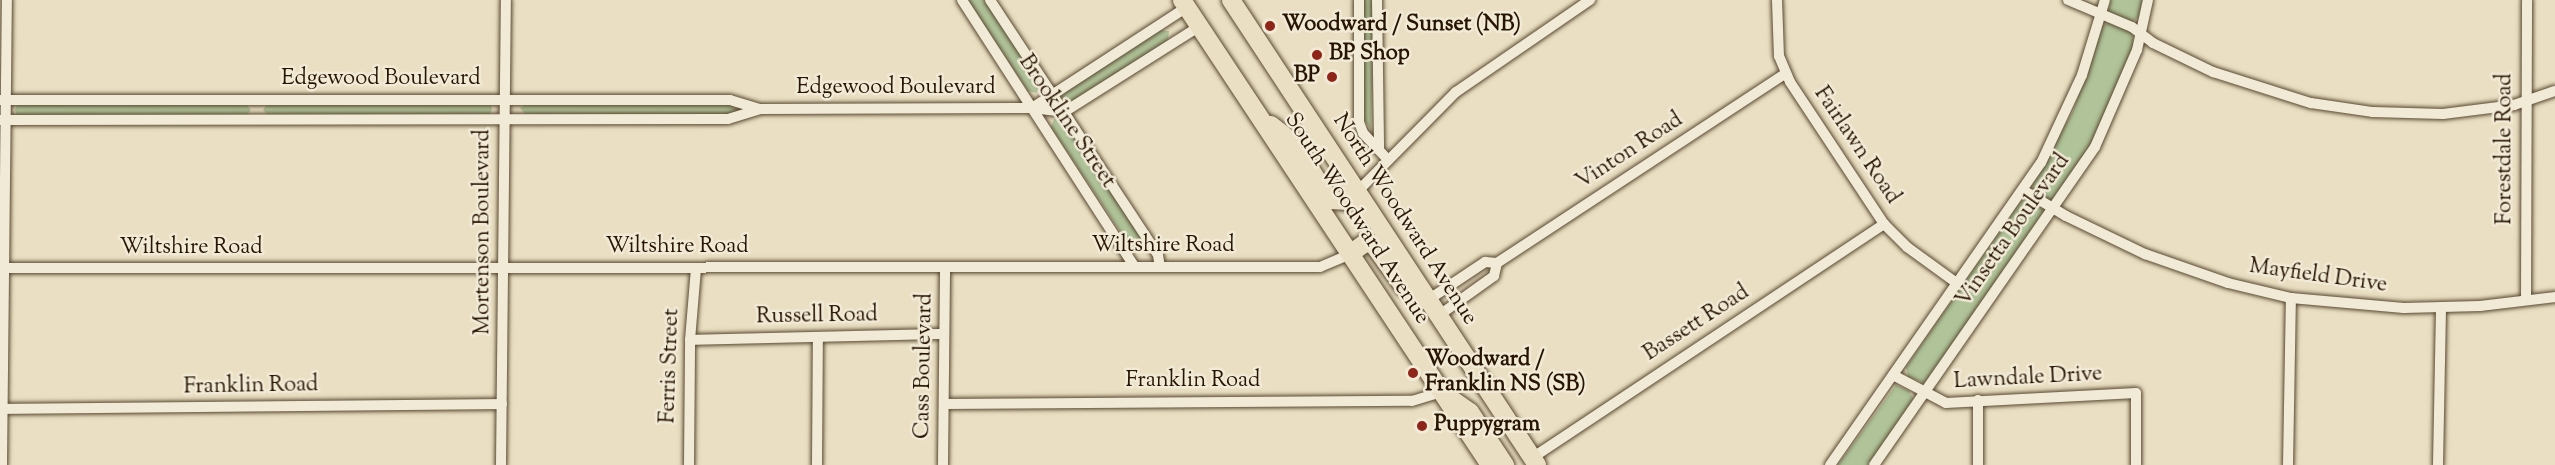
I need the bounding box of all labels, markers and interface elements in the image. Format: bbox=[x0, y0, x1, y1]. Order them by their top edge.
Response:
place label: Woodward / Sunset (NB) bbox=[1282, 13, 1521, 39]
marker: Woodward / Sunset (NB) bbox=[1263, 19, 1277, 33]
place label: BP Shop bbox=[1329, 42, 1410, 68]
marker: BP Shop bbox=[1310, 48, 1324, 62]
street label: Brookline Street bbox=[1012, 50, 1120, 194]
place label: BP bbox=[1294, 64, 1320, 90]
street label: Edgewood Boulevard bbox=[281, 67, 481, 93]
marker: BP bbox=[1325, 70, 1339, 84]
street label: Forestdale Road bbox=[2493, 73, 2519, 225]
street label: Edgewood Boulevard bbox=[796, 76, 996, 102]
street label: Fairlawn Road bbox=[1807, 82, 1905, 210]
street label: South Woodward Avenue bbox=[1278, 108, 1434, 330]
street label: Vinton Road bbox=[1572, 108, 1688, 196]
street label: North Woodward Avenue bbox=[1326, 109, 1482, 331]
street label: Mortenson Boulevard bbox=[471, 129, 497, 335]
street label: Vinsetta Boulevard bbox=[1951, 149, 2077, 313]
street label: Wiltshire Road bbox=[1091, 234, 1235, 260]
street label: Wiltshire Road bbox=[605, 235, 749, 261]
street label: Wiltshire Road bbox=[119, 236, 263, 262]
street label: Mayfield Drive bbox=[2247, 254, 2389, 300]
street label: Bassett Road bbox=[1639, 280, 1755, 368]
street label: Cass Boulevard bbox=[911, 293, 939, 439]
street label: Russell Road bbox=[756, 303, 878, 331]
street label: Ferris Street bbox=[656, 308, 686, 424]
place label: Woodward / Franklin NS (SB) bbox=[1425, 347, 1586, 398]
street label: Lawndale Drive bbox=[1953, 362, 2103, 396]
marker: Woodward / Franklin NS (SB) bbox=[1406, 366, 1420, 380]
street label: Franklin Road bbox=[1126, 369, 1260, 395]
street label: Franklin Road bbox=[183, 373, 319, 401]
place label: Puppygram bbox=[1434, 413, 1540, 439]
marker: Puppygram bbox=[1415, 419, 1429, 433]

